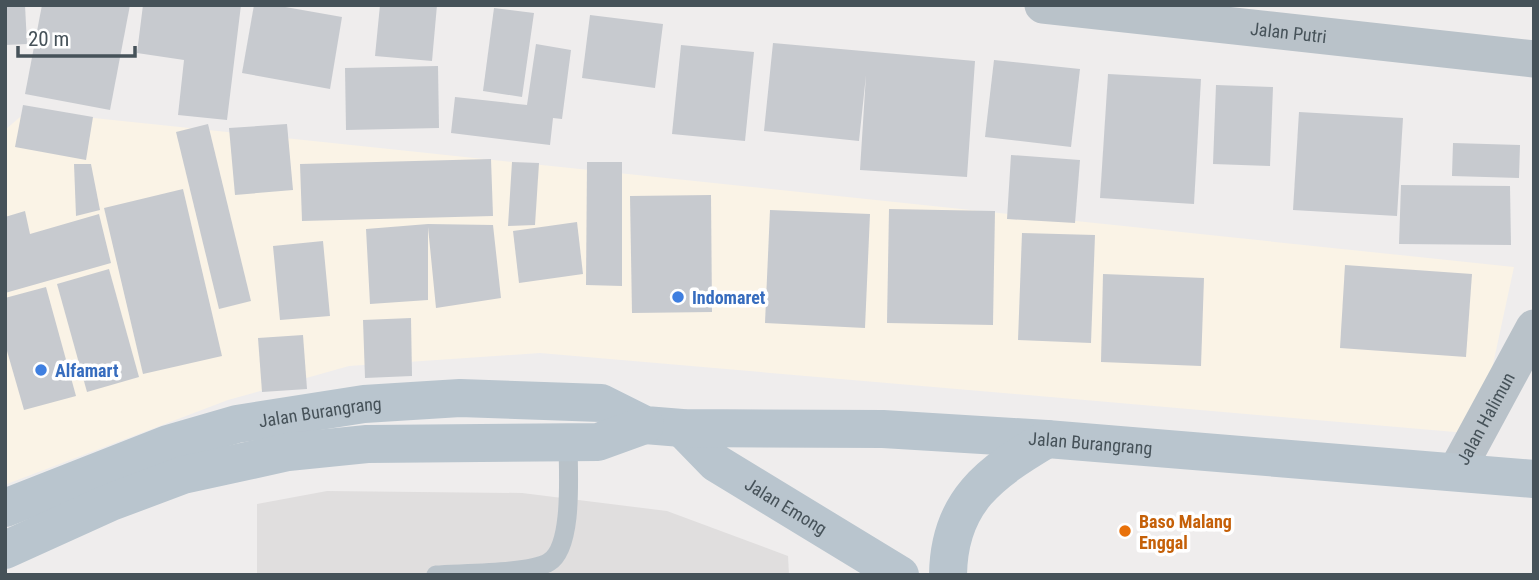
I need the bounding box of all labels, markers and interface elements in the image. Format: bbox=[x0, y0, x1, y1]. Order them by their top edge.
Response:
scale bar bbox=[18, 14, 135, 58]
street label: Jalan Putri bbox=[1249, 17, 1328, 47]
text: 20 m bbox=[28, 27, 69, 51]
place label: Indomaret bbox=[692, 287, 766, 308]
marker: Indomaret bbox=[670, 289, 686, 305]
place label: Alfamart bbox=[55, 360, 119, 381]
marker: Alfamart bbox=[33, 362, 49, 378]
street label: Jalan Halimun bbox=[1452, 369, 1519, 468]
street label: Jalan Burangrang bbox=[257, 392, 382, 431]
street label: Jalan Burangrang bbox=[1028, 427, 1153, 458]
street label: Jalan Emong bbox=[741, 473, 831, 539]
place label: Baso Malang Enggal bbox=[1139, 511, 1232, 553]
marker: Baso Malang Enggal bbox=[1117, 523, 1133, 539]

